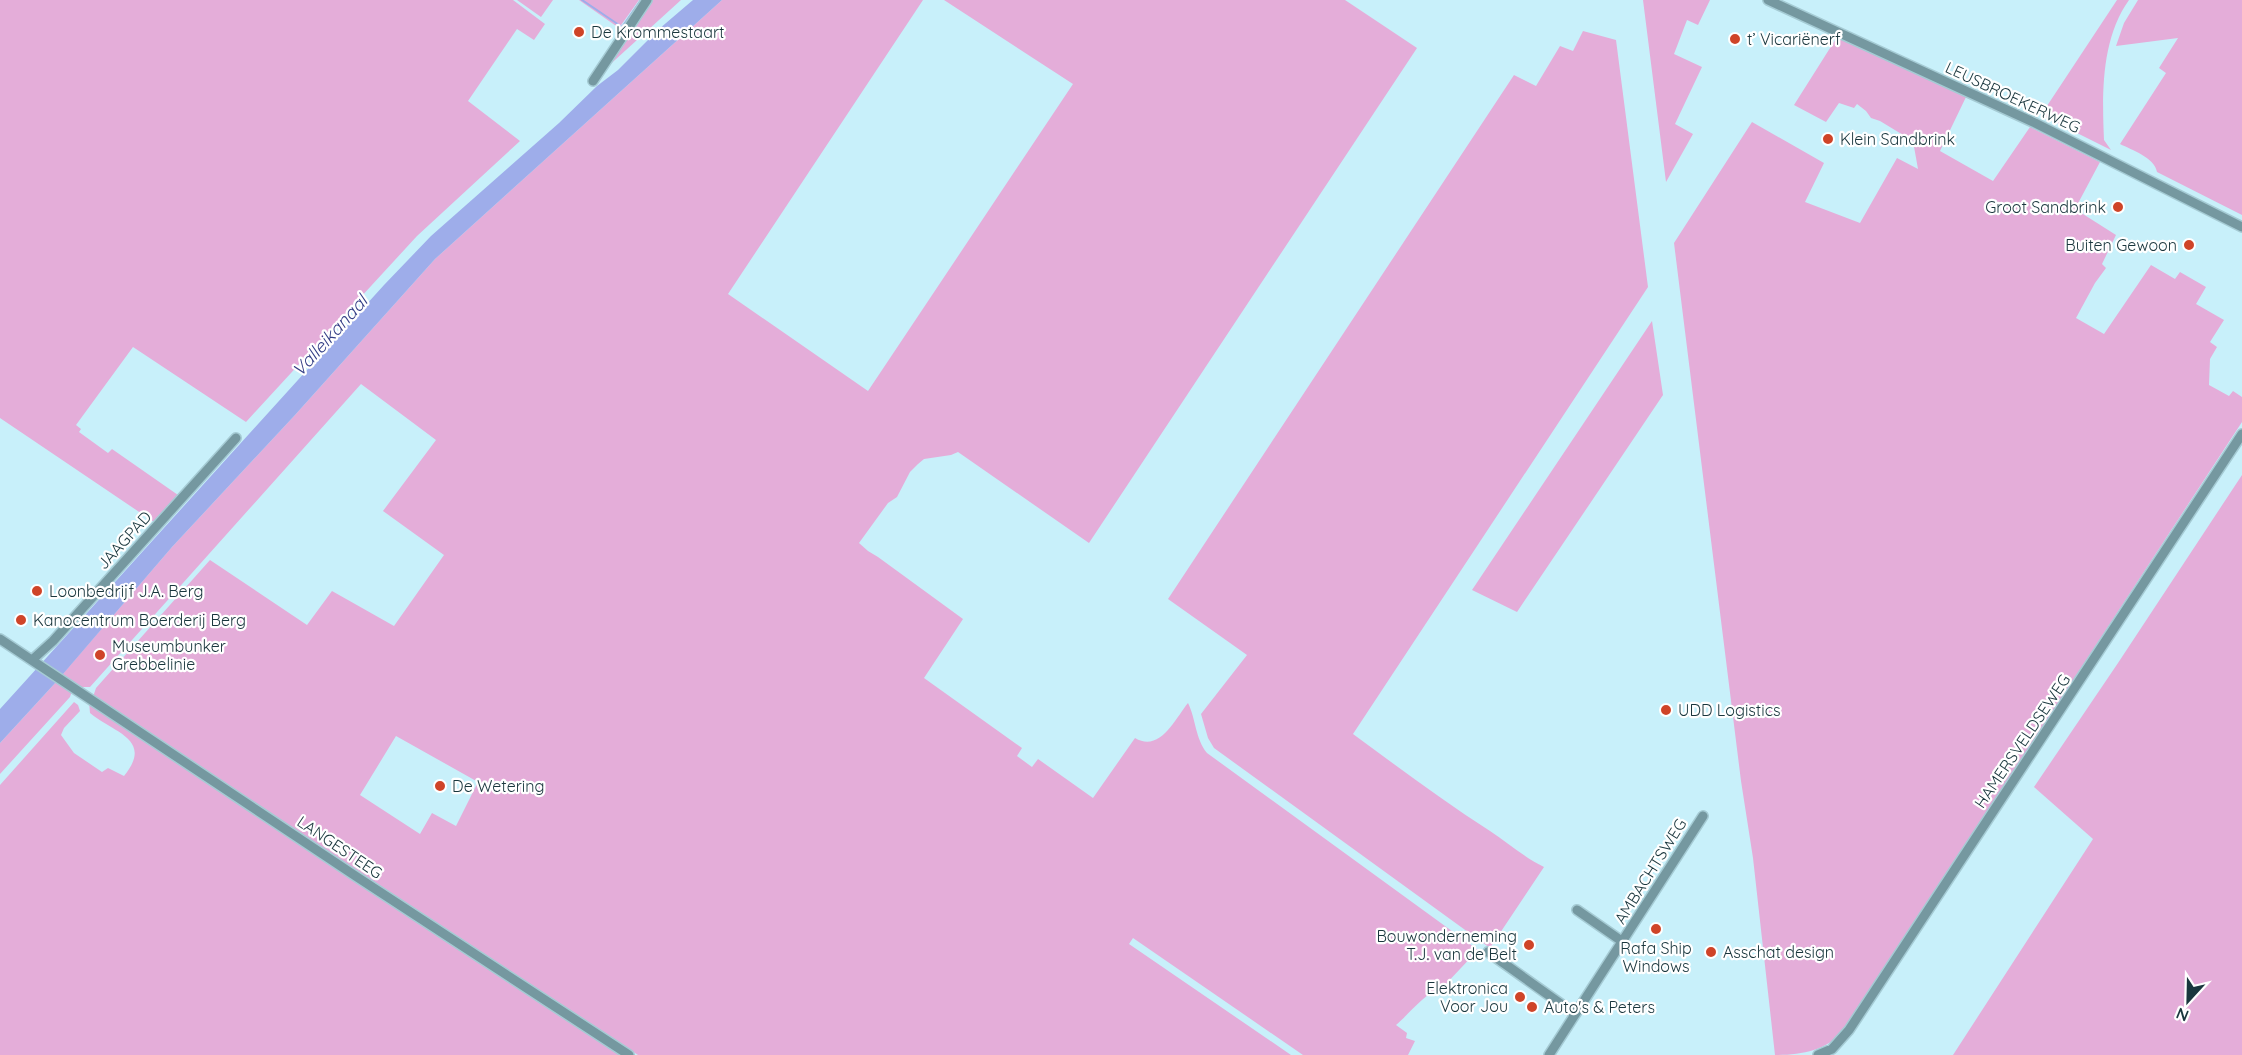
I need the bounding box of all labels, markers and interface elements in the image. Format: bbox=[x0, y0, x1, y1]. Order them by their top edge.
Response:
place label: De Krommestaart bbox=[591, 22, 724, 42]
marker: De Krommestaart bbox=[572, 25, 586, 39]
place label: t’ Vicariënerf bbox=[1747, 29, 1841, 49]
marker: t’ Vicariënerf bbox=[1728, 32, 1742, 46]
street label: LEUSBROEKERWEG bbox=[1942, 57, 2084, 137]
place label: Klein Sandbrink bbox=[1840, 129, 1955, 149]
marker: Klein Sandbrink bbox=[1821, 132, 1835, 146]
place label: Groot Sandbrink bbox=[1985, 197, 2106, 217]
marker: Groot Sandbrink bbox=[2111, 200, 2125, 214]
place label: Buiten Gewoon bbox=[2065, 235, 2177, 255]
marker: Buiten Gewoon bbox=[2182, 238, 2196, 252]
water label: Valleikanaal bbox=[287, 289, 373, 381]
street label: JAAGPAD bbox=[93, 507, 155, 573]
place label: Loonbedrijf J.A. Berg bbox=[49, 581, 204, 601]
marker: Loonbedrijf J.A. Berg bbox=[30, 584, 44, 598]
place label: Kanocentrum Boerderij Berg bbox=[33, 610, 246, 630]
marker: Kanocentrum Boerderij Berg bbox=[14, 613, 28, 627]
place label: Museumbunker Grebbelinie bbox=[112, 636, 226, 674]
marker: Museumbunker Grebbelinie bbox=[93, 648, 107, 662]
street label: HAMERSVELDSEWEG bbox=[1970, 670, 2074, 812]
place label: UDD Logistics bbox=[1678, 700, 1781, 720]
marker: UDD Logistics bbox=[1659, 703, 1673, 717]
place label: De Wetering bbox=[452, 776, 545, 796]
marker: De Wetering bbox=[433, 779, 447, 793]
street label: LANGESTEEG bbox=[294, 811, 386, 883]
street label: AMBACHTSWEG bbox=[1610, 815, 1690, 927]
marker: Rafa Ship Windows bbox=[1649, 922, 1663, 936]
place label: Bouwonderneming T.J. van de Belt bbox=[1376, 926, 1517, 964]
marker: Bouwonderneming T.J. van de Belt bbox=[1522, 938, 1536, 952]
place label: Rafa Ship Windows bbox=[1620, 938, 1692, 976]
place label: Asschat design bbox=[1723, 942, 1834, 962]
marker: Asschat design bbox=[1704, 945, 1718, 959]
north arrow bbox=[2158, 971, 2218, 1031]
place label: Elektronica Voor Jou bbox=[1426, 978, 1508, 1016]
marker: Elektronica Voor Jou bbox=[1513, 990, 1527, 1004]
place label: Auto's & Peters bbox=[1544, 997, 1655, 1017]
marker: Auto's & Peters bbox=[1525, 1000, 1539, 1014]
text: N bbox=[2173, 1003, 2192, 1026]

